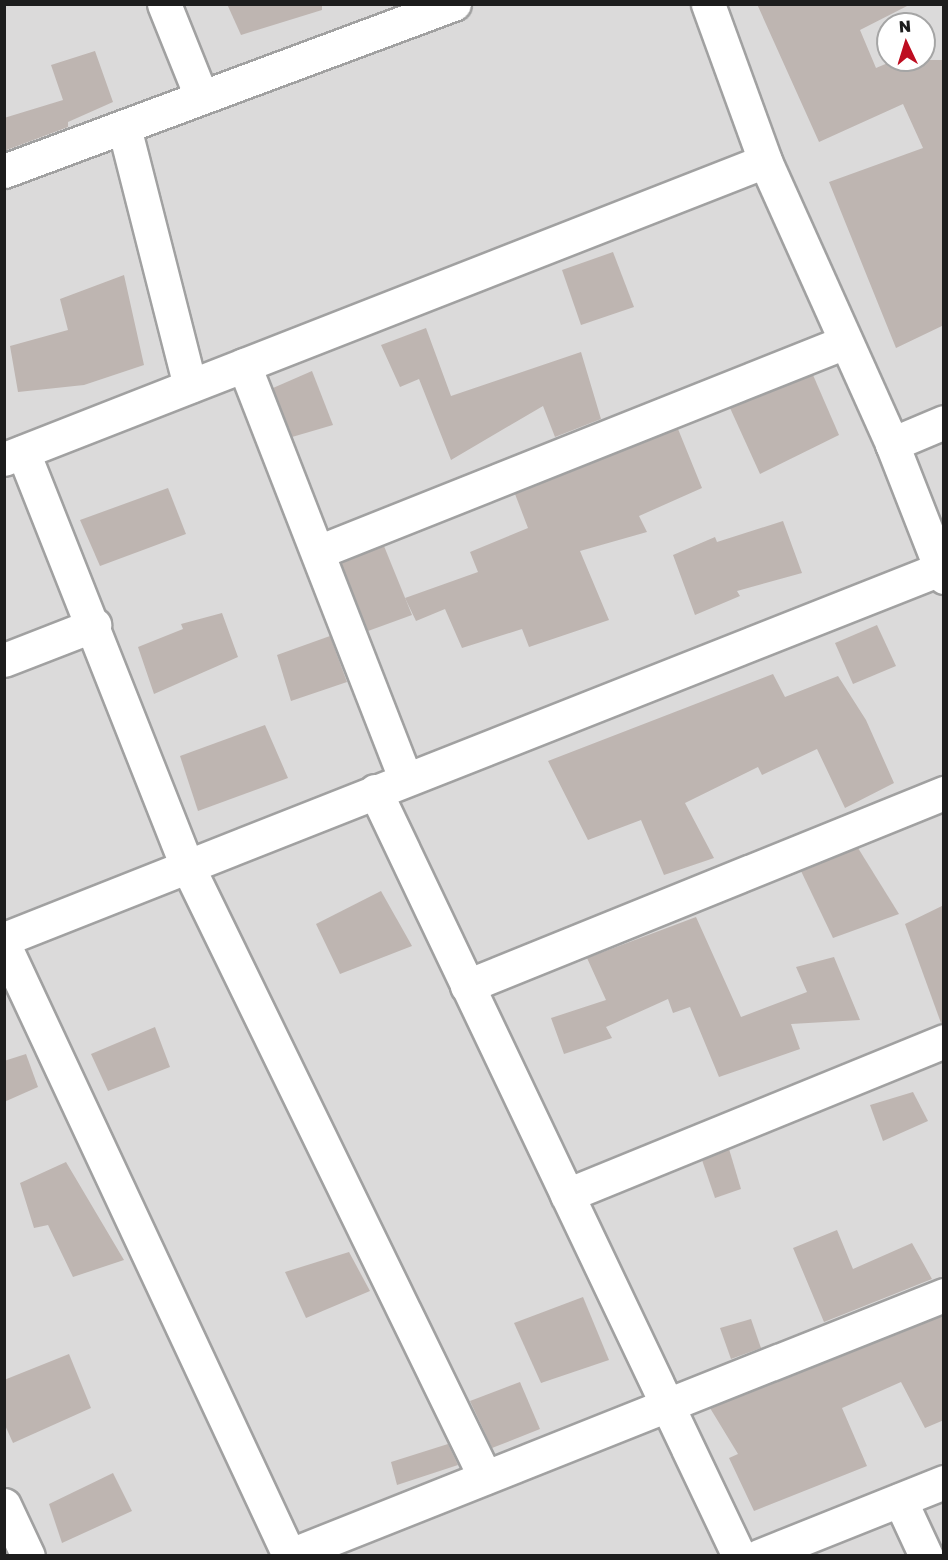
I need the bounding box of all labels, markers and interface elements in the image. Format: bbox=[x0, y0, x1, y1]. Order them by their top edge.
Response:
north arrow bbox=[876, 12, 936, 72]
text: N bbox=[898, 16, 912, 36]

